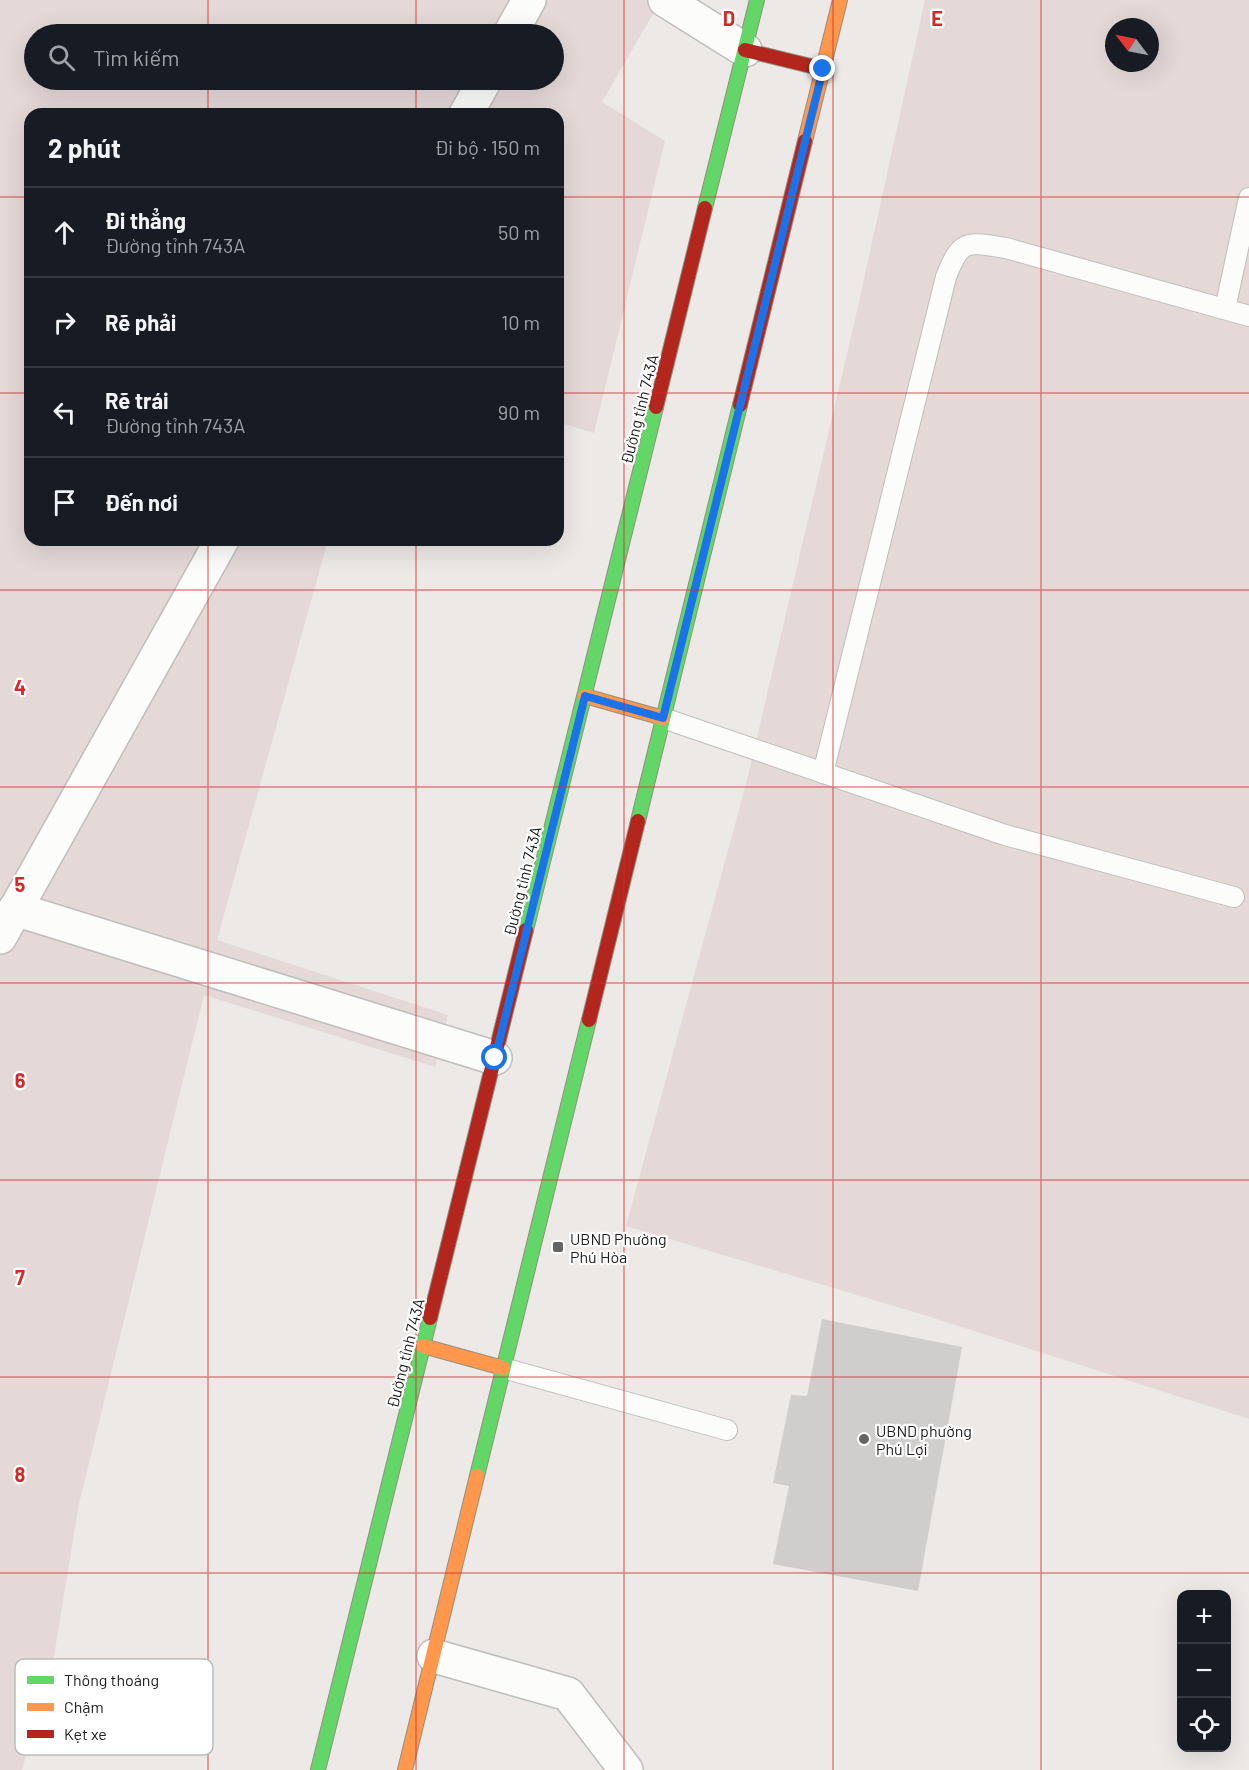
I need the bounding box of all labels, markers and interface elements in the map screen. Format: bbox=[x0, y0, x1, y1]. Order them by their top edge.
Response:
text: D bbox=[723, 6, 735, 30]
text: E bbox=[931, 6, 943, 30]
north arrow bbox=[1105, 18, 1159, 72]
search box bbox=[24, 24, 564, 90]
icon: search bbox=[45, 41, 78, 74]
text: Tìm kiếm bbox=[93, 44, 179, 70]
route end bbox=[809, 55, 835, 81]
text: 2 phút bbox=[48, 132, 121, 163]
text: Đi bộ · 150 m bbox=[434, 135, 540, 159]
text: Đi thẳng bbox=[105, 207, 186, 233]
icon: ahead bbox=[48, 216, 81, 249]
text: 50 m bbox=[498, 220, 540, 244]
text: Đường tỉnh 743A bbox=[105, 233, 245, 257]
icon: right bbox=[48, 306, 81, 339]
text: Rẽ phải bbox=[105, 309, 176, 335]
text: 10 m bbox=[501, 310, 540, 334]
street label: Đường tỉnh 743A bbox=[616, 352, 662, 466]
text: Rẽ trái bbox=[105, 387, 169, 413]
icon: left bbox=[48, 396, 81, 429]
text: 90 m bbox=[498, 400, 540, 424]
text: Đường tỉnh 743A bbox=[105, 413, 245, 437]
icon: arrive bbox=[48, 486, 81, 519]
text: Đến nơi bbox=[105, 489, 178, 515]
text: 4 bbox=[14, 675, 26, 699]
street label: Đường tỉnh 743A bbox=[499, 824, 545, 938]
text: 5 bbox=[15, 872, 26, 896]
route start bbox=[481, 1044, 507, 1070]
text: 6 bbox=[15, 1068, 26, 1092]
place label: UBND Phường Phú Hòa bbox=[570, 1229, 667, 1266]
marker: UBND Phường Phú Hòa bbox=[551, 1240, 565, 1254]
text: 7 bbox=[15, 1265, 25, 1289]
street label: Đường tỉnh 743A bbox=[382, 1296, 428, 1410]
place label: UBND phường Phú Lợi bbox=[876, 1421, 972, 1458]
marker: UBND phường Phú Lợi bbox=[857, 1432, 871, 1446]
text: 8 bbox=[15, 1462, 26, 1486]
map controls bbox=[1177, 1590, 1231, 1752]
button: + bbox=[1177, 1590, 1231, 1644]
button: − bbox=[1177, 1644, 1231, 1698]
legend bbox=[15, 1659, 213, 1755]
text: Thông thoáng bbox=[64, 1670, 159, 1689]
text: Chậm bbox=[64, 1697, 104, 1716]
button: locate bbox=[1177, 1698, 1231, 1752]
text: Kẹt xe bbox=[64, 1724, 107, 1743]

